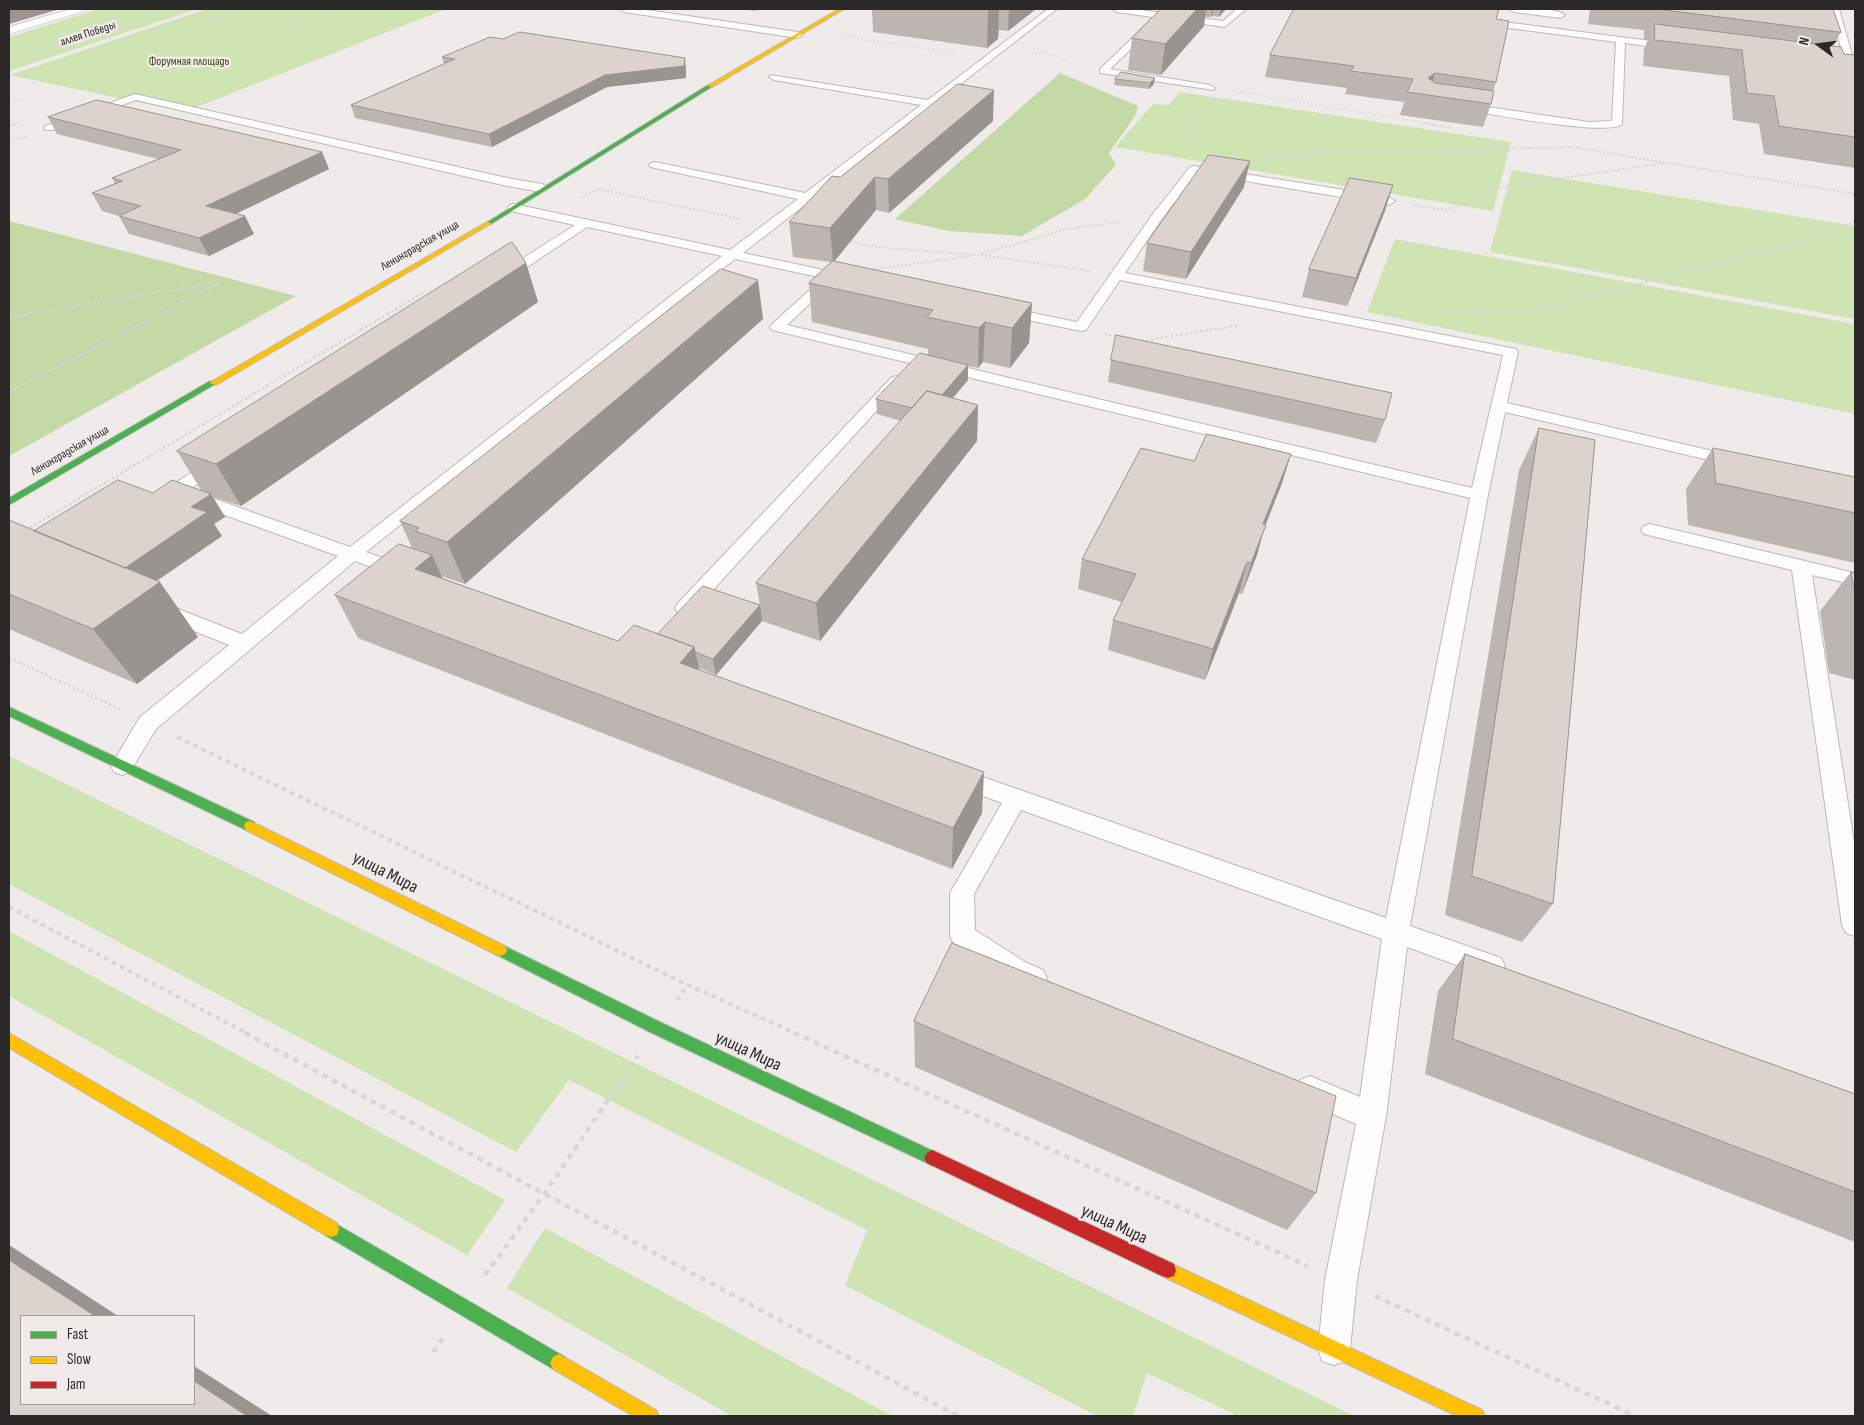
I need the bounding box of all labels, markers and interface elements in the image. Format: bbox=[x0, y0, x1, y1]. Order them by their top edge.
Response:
street label: аллея Победы bbox=[58, 18, 118, 50]
north arrow bbox=[1794, 20, 1844, 70]
text: N bbox=[1795, 36, 1813, 47]
park label: Форумная площадь bbox=[149, 55, 229, 69]
street label: Ленинградская улица bbox=[378, 218, 462, 274]
street label: Ленинградская улица bbox=[28, 423, 112, 479]
street label: улица Мира bbox=[349, 847, 421, 899]
street label: улица Мира bbox=[711, 1027, 785, 1077]
street label: улица Мира bbox=[1077, 1200, 1151, 1250]
legend bbox=[20, 1315, 195, 1405]
text: Fast bbox=[67, 1325, 88, 1344]
text: Slow bbox=[67, 1350, 91, 1369]
text: Jam bbox=[67, 1375, 85, 1394]

